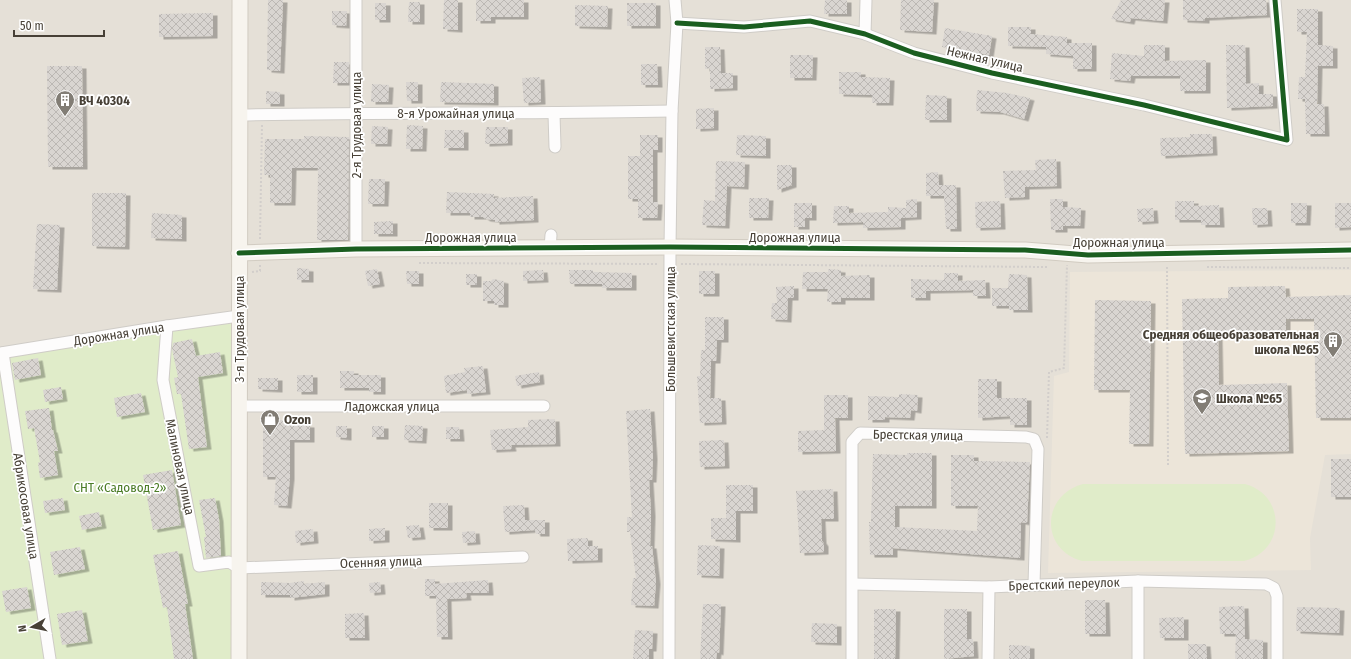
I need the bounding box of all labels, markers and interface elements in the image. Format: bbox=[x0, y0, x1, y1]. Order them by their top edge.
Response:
scale bar bbox=[14, 12, 104, 38]
text: 50 m bbox=[20, 19, 44, 33]
street label: Нежная улица bbox=[945, 43, 1025, 75]
street label: 2-я Трудовая улица bbox=[349, 72, 364, 178]
building icon: ВЧ 40304 bbox=[54, 89, 76, 117]
place label: ВЧ 40304 bbox=[79, 93, 130, 108]
street label: 8-я Урожайная улица bbox=[397, 106, 515, 121]
street label: Дорожная улица bbox=[424, 230, 517, 245]
street label: Дорожная улица bbox=[748, 230, 841, 245]
street label: Дорожная улица bbox=[1072, 235, 1165, 250]
street label: Большевистская улица bbox=[663, 266, 678, 392]
street label: 3-я Трудовая улица bbox=[232, 276, 247, 382]
street label: Дорожная улица bbox=[72, 319, 165, 349]
place label: Средняя общеобразовательная школа №65 bbox=[1143, 327, 1319, 357]
building icon: Средняя общеобразовательная школа №65 bbox=[1322, 330, 1344, 358]
school or university icon: Школа №65 bbox=[1191, 387, 1213, 415]
place label: Школа №65 bbox=[1216, 391, 1282, 406]
street label: Ладожская улица bbox=[344, 399, 440, 414]
shop icon: Ozon bbox=[259, 408, 281, 436]
place label: Ozon bbox=[284, 412, 311, 427]
street label: Малиновая улица bbox=[162, 418, 198, 516]
street label: Брестская улица bbox=[873, 427, 963, 443]
street label: Абрикосовая улица bbox=[10, 452, 42, 560]
park label: СНТ «Садовод-2» bbox=[73, 480, 167, 495]
street label: Осенняя улица bbox=[340, 553, 422, 571]
street label: Брестский переулок bbox=[1008, 575, 1120, 593]
north arrow bbox=[12, 607, 52, 647]
text: N bbox=[16, 624, 30, 633]

